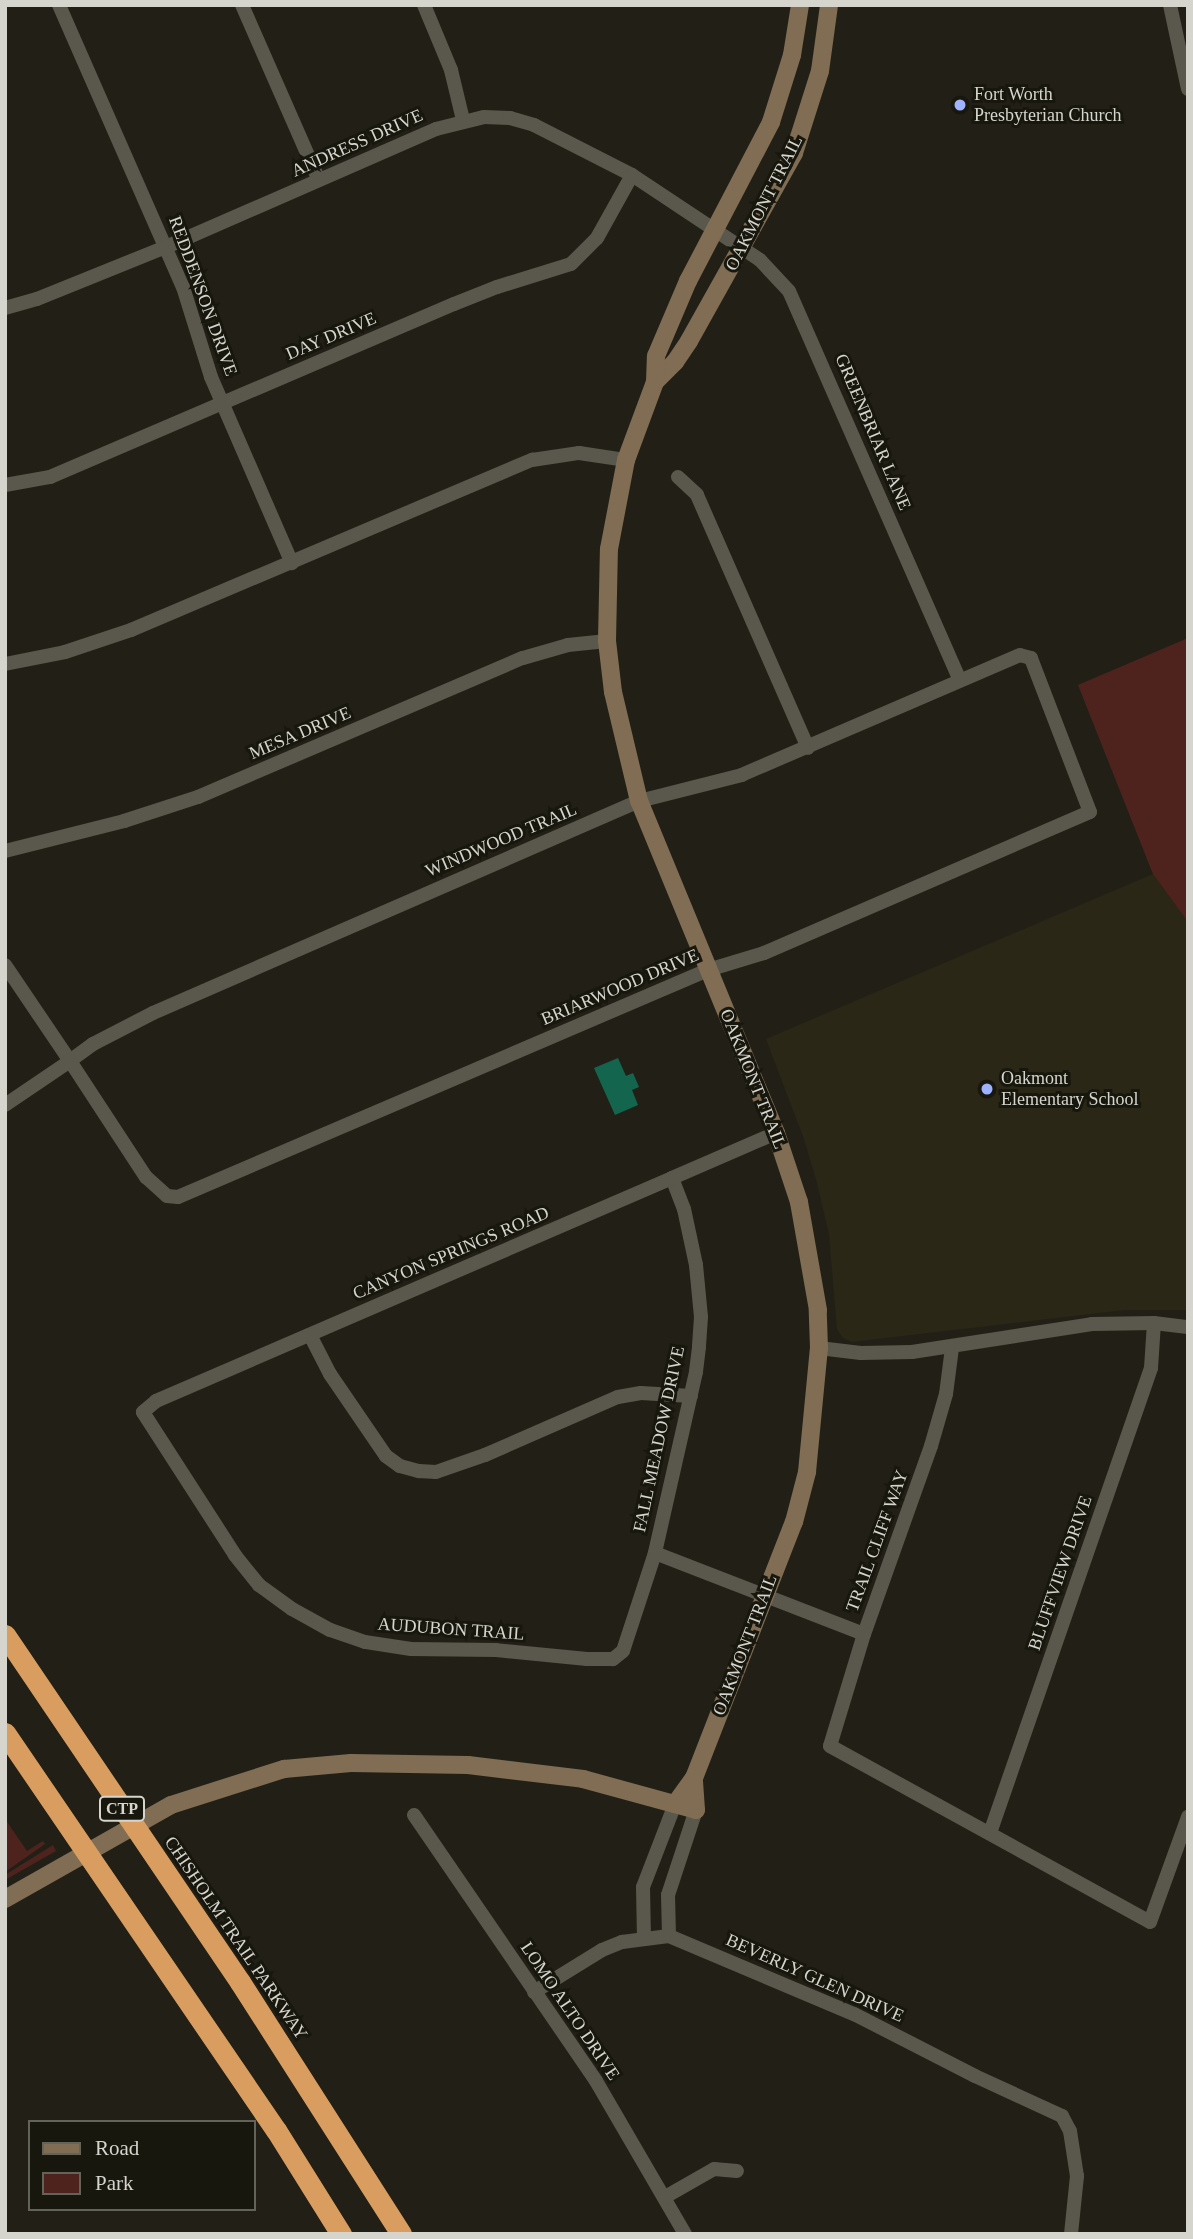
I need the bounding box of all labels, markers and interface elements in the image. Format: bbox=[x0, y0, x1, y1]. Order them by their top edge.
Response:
place label: Fort Worth Presbyterian Church bbox=[974, 84, 1121, 126]
marker: Fort Worth Presbyterian Church bbox=[952, 97, 968, 113]
street label: ANDRESS DRIVE bbox=[288, 104, 426, 182]
street label: OAKMONT TRAIL bbox=[720, 132, 808, 274]
street label: REDDENSON DRIVE bbox=[164, 213, 242, 379]
street label: DAY DRIVE bbox=[282, 307, 380, 365]
street label: GREENBRIAR LANE bbox=[830, 351, 916, 513]
street label: MESA DRIVE bbox=[245, 702, 355, 764]
street label: WINDWOOD TRAIL bbox=[422, 798, 580, 882]
street label: BRIARWOOD DRIVE bbox=[538, 944, 702, 1030]
street label: OAKMONT TRAIL bbox=[715, 1006, 791, 1152]
place label: Oakmont Elementary School bbox=[1001, 1068, 1138, 1110]
marker: Oakmont Elementary School bbox=[979, 1081, 995, 1097]
street label: CANYON SPRINGS ROAD bbox=[350, 1202, 552, 1304]
street label: FALL MEADOW DRIVE bbox=[629, 1344, 689, 1534]
street label: TRAIL CLIFF WAY bbox=[841, 1467, 913, 1615]
street label: BLUFFVIEW DRIVE bbox=[1023, 1493, 1097, 1653]
street label: OAKMONT TRAIL bbox=[708, 1571, 782, 1719]
street label: AUDUBON TRAIL bbox=[377, 1613, 525, 1645]
road number: CTP bbox=[97, 1797, 146, 1822]
street label: CHISHOLM TRAIL PARKWAY bbox=[159, 1832, 313, 2044]
street label: BEVERLY GLEN DRIVE bbox=[722, 1929, 908, 2027]
street label: LOMO ALTO DRIVE bbox=[515, 1937, 625, 2085]
legend bbox=[28, 2120, 256, 2211]
text: Road bbox=[95, 2136, 139, 2160]
text: Park bbox=[95, 2171, 134, 2195]

